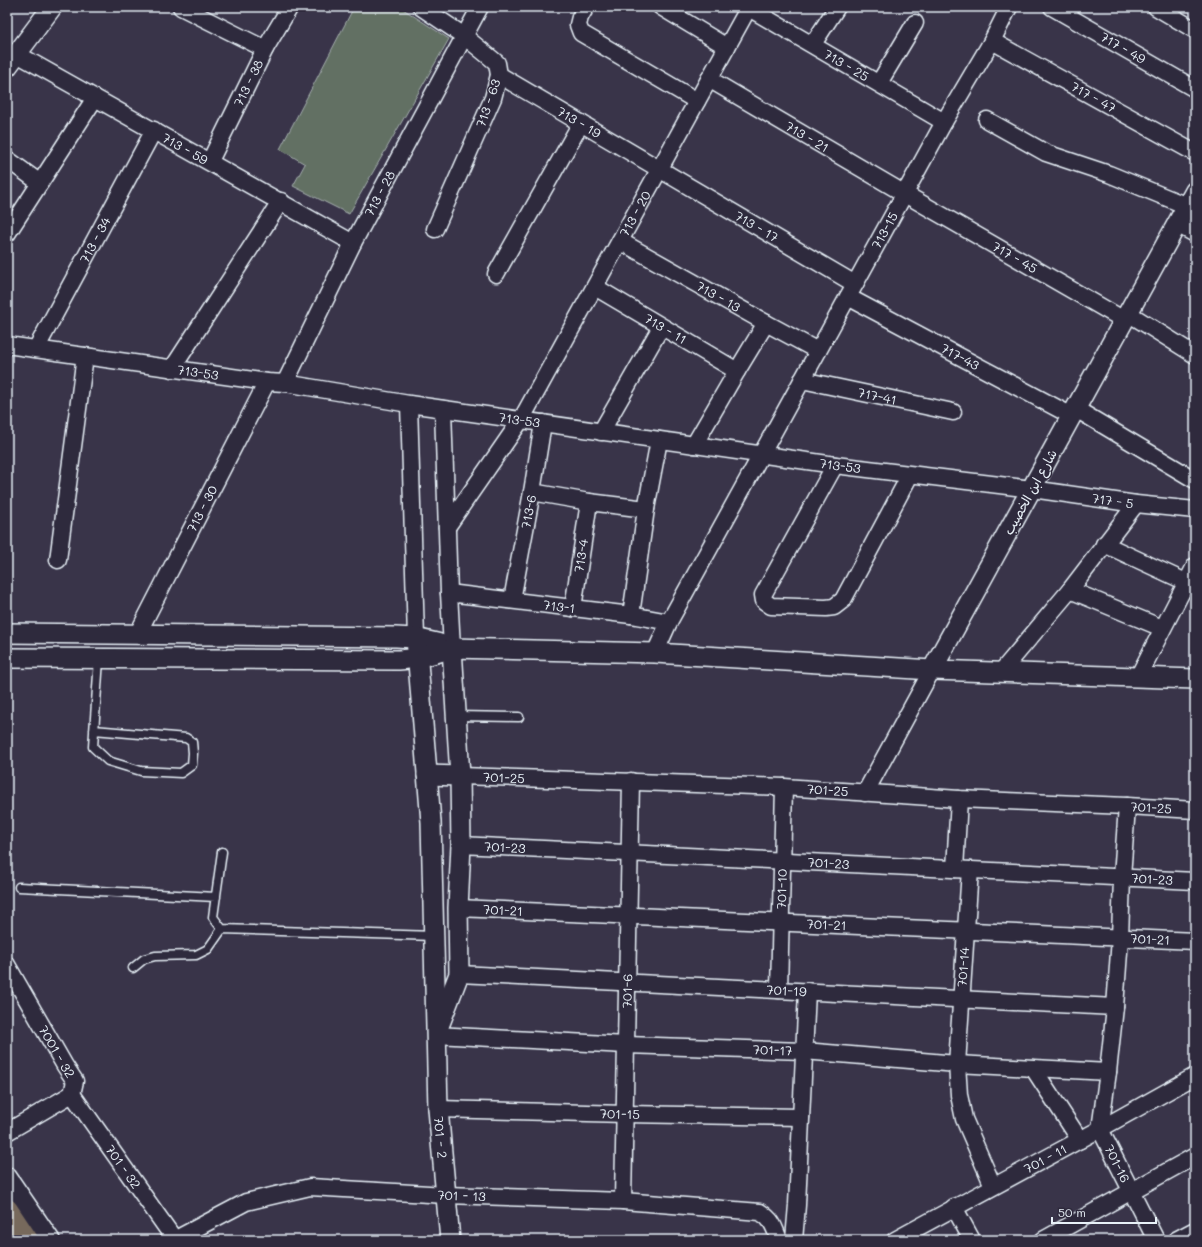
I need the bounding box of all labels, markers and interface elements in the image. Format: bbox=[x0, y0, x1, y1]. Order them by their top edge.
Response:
street label: 717 - 49 bbox=[1098, 28, 1149, 67]
street label: 713 - 25 bbox=[821, 45, 872, 84]
street label: 713 - 38 bbox=[229, 56, 267, 109]
street label: 713 - 63 bbox=[471, 76, 504, 129]
street label: 717 - 47 bbox=[1068, 77, 1119, 116]
street label: 713 - 19 bbox=[554, 102, 605, 141]
street label: 713 - 21 bbox=[783, 117, 832, 156]
street label: 713 - 59 bbox=[160, 129, 212, 168]
street label: 713 - 28 bbox=[360, 167, 399, 219]
street label: 713 - 20 bbox=[615, 187, 654, 239]
street label: 713 - 17 bbox=[732, 207, 782, 245]
street label: 713-15 bbox=[867, 209, 901, 252]
street label: 713 - 34 bbox=[75, 213, 114, 266]
street label: 717 - 45 bbox=[989, 237, 1041, 276]
street label: 713 - 13 bbox=[694, 277, 744, 315]
street label: 713 - 11 bbox=[642, 309, 690, 347]
street label: 717-43 bbox=[938, 339, 983, 373]
street label: 713-53 bbox=[176, 360, 220, 383]
street label: 717-41 bbox=[856, 383, 898, 408]
street label: 713-53 bbox=[498, 408, 542, 431]
street label: شارع ابن الخصيب bbox=[999, 446, 1062, 538]
street label: 713-53 bbox=[819, 454, 862, 476]
street label: 713 - 30 bbox=[182, 482, 220, 535]
street label: 717 - 5 bbox=[1091, 489, 1135, 512]
street label: 713-6 bbox=[516, 493, 539, 530]
street label: 713-4 bbox=[569, 537, 591, 574]
street label: 713-1 bbox=[542, 595, 576, 616]
street label: 701-25 bbox=[483, 768, 525, 786]
street label: 701-25 bbox=[807, 780, 849, 799]
street label: 701-25 bbox=[1130, 797, 1172, 817]
street label: 701-23 bbox=[484, 837, 526, 856]
street label: 701-23 bbox=[807, 853, 850, 872]
street label: 701-10 bbox=[772, 869, 790, 909]
street label: 701-23 bbox=[1131, 869, 1174, 888]
street label: 701-21 bbox=[483, 900, 523, 919]
street label: 701-21 bbox=[806, 915, 847, 933]
street label: 701-21 bbox=[1130, 929, 1171, 948]
street label: 701-14 bbox=[953, 946, 972, 988]
street label: 701-6 bbox=[618, 974, 635, 1008]
street label: 701-19 bbox=[766, 980, 807, 999]
street label: 7001 - 32 bbox=[35, 1022, 79, 1081]
street label: 701-17 bbox=[753, 1040, 793, 1059]
street label: 701-15 bbox=[600, 1104, 640, 1122]
street label: 701 - 2 bbox=[431, 1115, 451, 1159]
street label: 701 - 11 bbox=[1021, 1140, 1070, 1177]
street label: 701 - 32 bbox=[102, 1141, 145, 1192]
street label: 701-16 bbox=[1101, 1142, 1135, 1185]
street label: 701 - 13 bbox=[437, 1186, 486, 1204]
scale bar bbox=[1052, 1199, 1156, 1225]
text: 50 m bbox=[1058, 1204, 1086, 1220]

